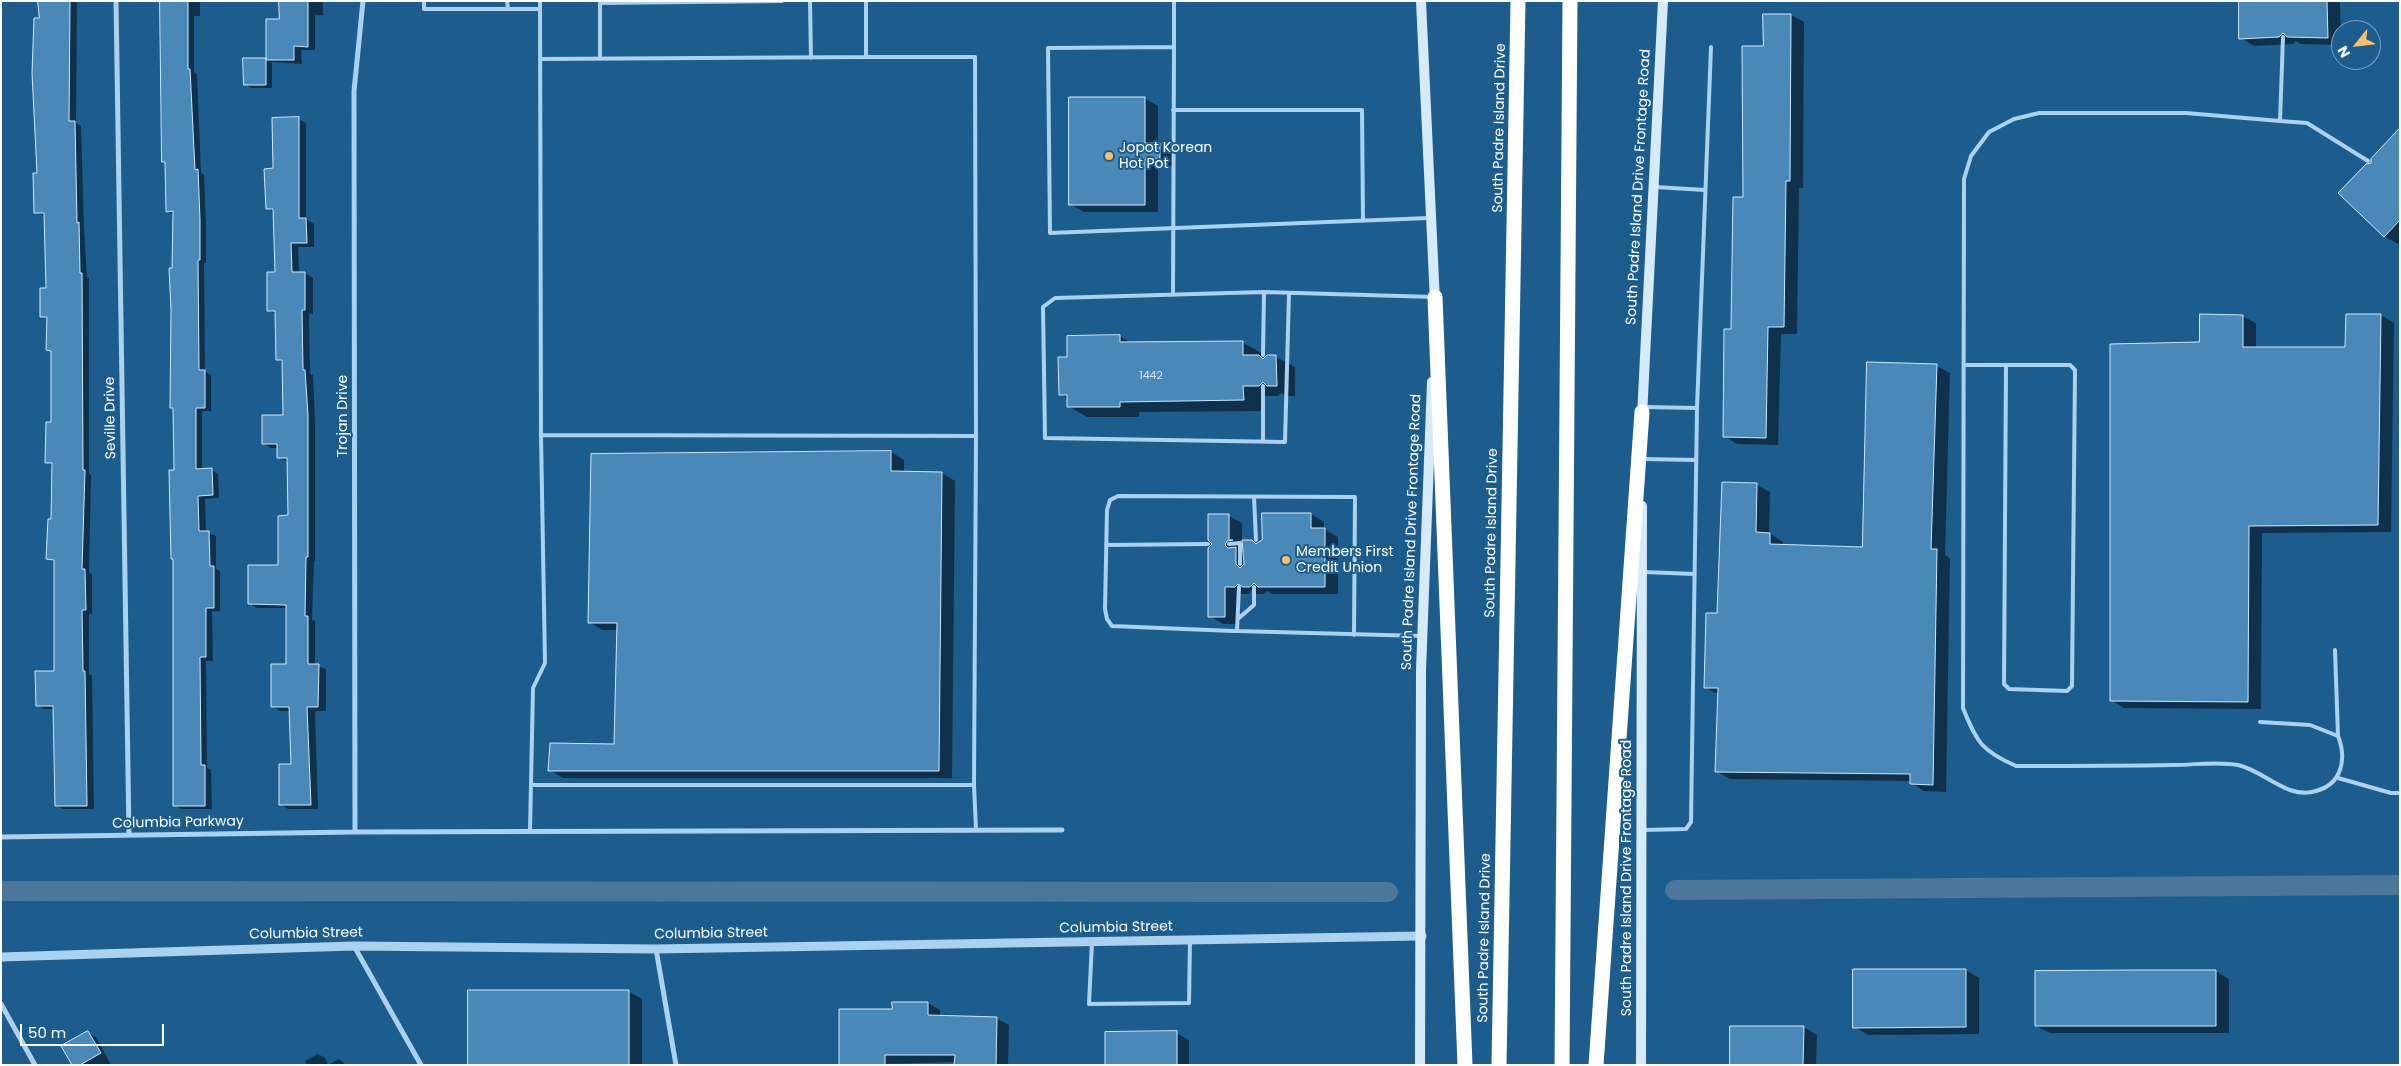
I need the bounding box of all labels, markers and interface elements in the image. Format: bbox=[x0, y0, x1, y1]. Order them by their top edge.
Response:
north arrow bbox=[2331, 20, 2381, 70]
text: N bbox=[2332, 42, 2355, 61]
street label: South Padre Island Drive bbox=[1490, 43, 1510, 213]
street label: South Padre Island Drive Frontage Road bbox=[1623, 49, 1655, 325]
place label: Jopot Korean Hot Pot bbox=[1119, 140, 1212, 172]
marker: Jopot Korean Hot Pot bbox=[1103, 150, 1115, 162]
house number: 1442 bbox=[1139, 369, 1163, 383]
street label: Trojan Drive bbox=[335, 375, 351, 457]
street label: Seville Drive bbox=[102, 377, 120, 459]
street label: South Padre Island Drive Frontage Road bbox=[1399, 394, 1425, 670]
street label: South Padre Island Drive bbox=[1482, 448, 1502, 618]
place label: Members First Credit Union bbox=[1296, 544, 1394, 576]
marker: Members First Credit Union bbox=[1280, 554, 1292, 566]
street label: South Padre Island Drive Frontage Road bbox=[1619, 740, 1635, 1016]
street label: Columbia Parkway bbox=[112, 813, 244, 833]
street label: South Padre Island Drive bbox=[1475, 853, 1495, 1023]
street label: Columbia Street bbox=[1059, 919, 1173, 937]
street label: Columbia Street bbox=[249, 925, 363, 943]
street label: Columbia Street bbox=[654, 925, 768, 943]
scale bar bbox=[22, 1014, 166, 1046]
text: 50 m bbox=[28, 1022, 66, 1043]

